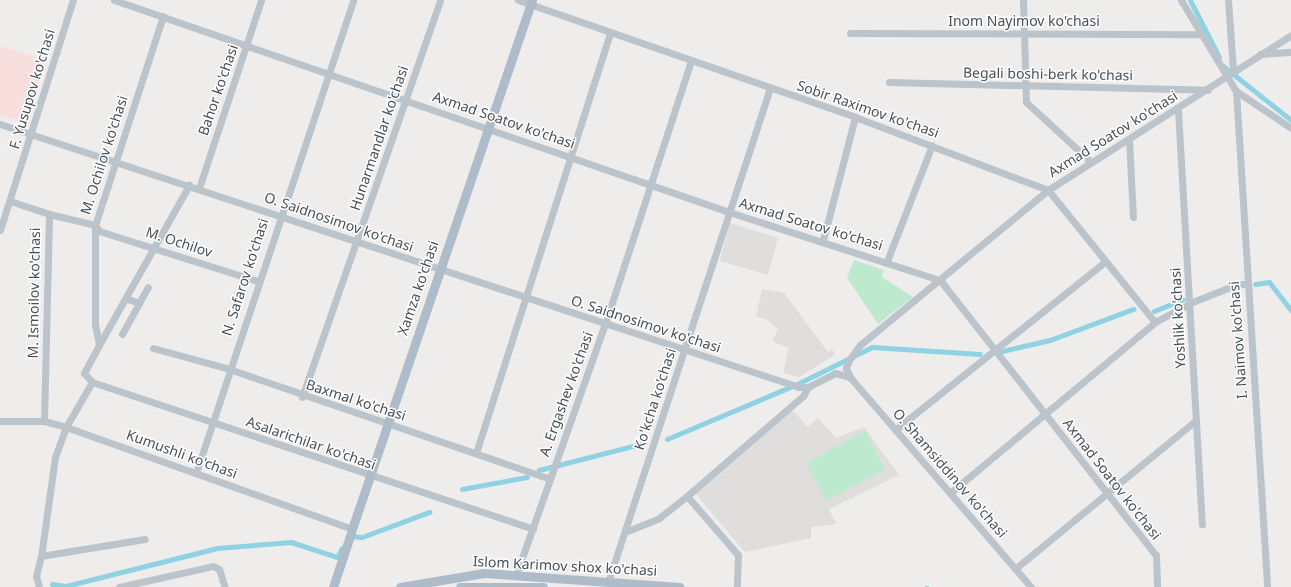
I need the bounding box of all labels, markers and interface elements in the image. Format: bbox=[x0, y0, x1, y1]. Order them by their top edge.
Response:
street label: Inom Nayimov ko'chasi bbox=[948, 13, 1100, 29]
street label: F. Yusupov ko'chasi bbox=[6, 27, 58, 151]
street label: Bahor ko'chasi bbox=[195, 42, 241, 138]
street label: Hunarmandlar ko'chasi bbox=[346, 63, 412, 213]
street label: Begali boshi-berk ko'chasi bbox=[963, 64, 1133, 84]
street label: Sobir Raximov ko'chasi bbox=[795, 77, 941, 141]
street label: Axmad Soatov ko'chasi bbox=[1045, 87, 1181, 181]
street label: Axmad Soatov ko'chasi bbox=[431, 88, 577, 152]
street label: M. Ochilov ko'chasi bbox=[77, 93, 131, 217]
street label: O. Saidnosimov ko'chasi bbox=[262, 189, 416, 255]
street label: Axmad Soatov ko'chasi bbox=[737, 194, 885, 254]
street label: N. Safarov ko'chasi bbox=[218, 216, 272, 338]
street label: M. Ochilov bbox=[144, 223, 214, 261]
street label: M. Ismoilov ko'chasi bbox=[24, 227, 44, 359]
street label: Xamza ko'chasi bbox=[394, 239, 442, 337]
street label: Yoshlik ko'chasi bbox=[1167, 267, 1189, 369]
street label: I. Naimov ko'chasi bbox=[1226, 281, 1250, 399]
street label: O. Saidnosimov ko'chasi bbox=[569, 292, 723, 356]
street label: A. Ergashev ko'chasi bbox=[536, 329, 596, 459]
street label: Ko'kcha ko'chasi bbox=[631, 346, 679, 452]
street label: Baxmal ko'chasi bbox=[304, 376, 408, 424]
street label: O. Shamsiddinov ko'chasi bbox=[889, 405, 1011, 541]
street label: Asalarichilar ko'chasi bbox=[244, 413, 378, 473]
street label: Axmad Soatov ko'chasi bbox=[1059, 415, 1165, 543]
street label: Kumushli ko'chasi bbox=[124, 426, 240, 482]
street label: Islom Karimov shox ko'chasi bbox=[472, 553, 658, 579]

